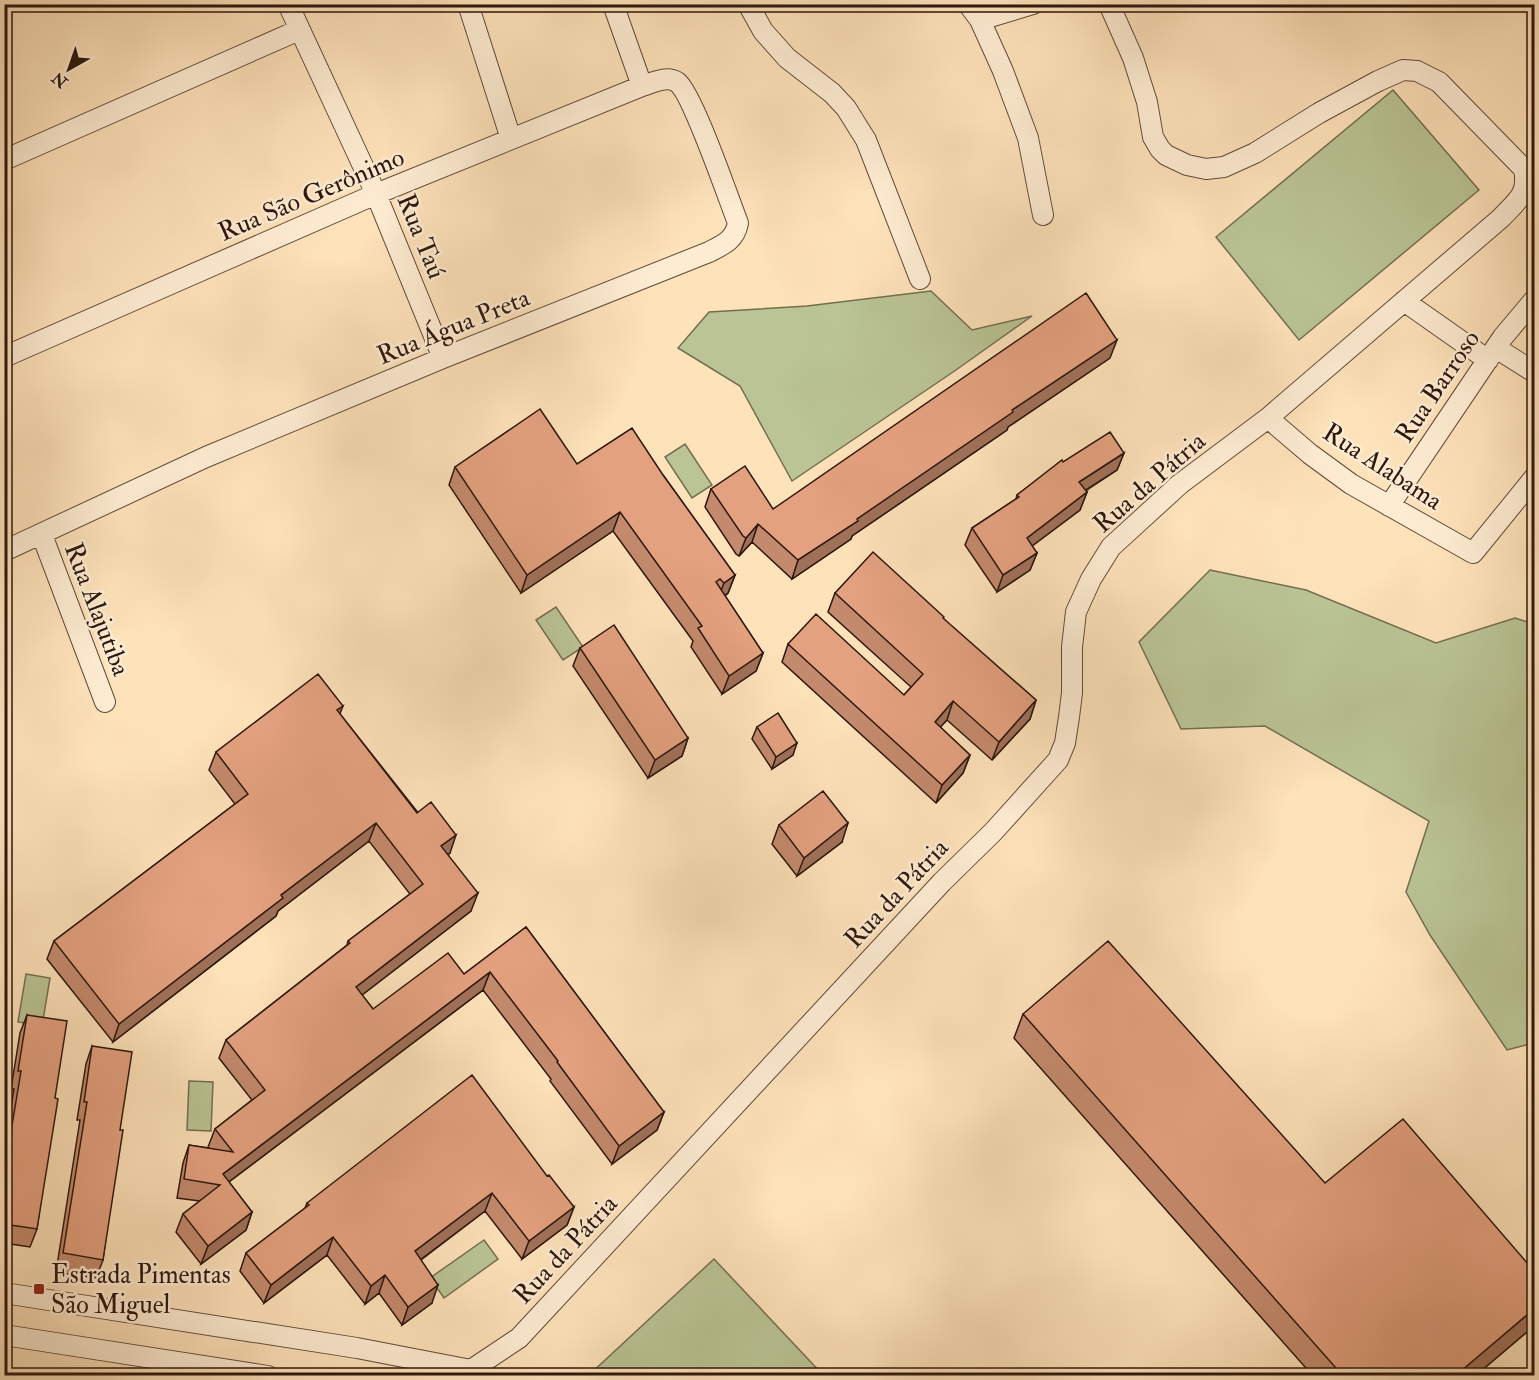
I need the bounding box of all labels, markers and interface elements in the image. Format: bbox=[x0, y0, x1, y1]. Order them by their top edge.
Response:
north arrow bbox=[39, 39, 99, 99]
text: N bbox=[48, 67, 73, 93]
street label: Rua São Gerônimo bbox=[214, 141, 409, 248]
street label: Rua Taú bbox=[390, 189, 452, 283]
street label: Rua Água Preta bbox=[372, 280, 535, 372]
street label: Rua Barroso bbox=[1389, 324, 1487, 449]
street label: Rua Alabama bbox=[1317, 416, 1449, 517]
street label: Rua da Pátria bbox=[1087, 425, 1212, 540]
street label: Rua Alajutiba bbox=[57, 538, 137, 681]
street label: Rua da Pátria bbox=[838, 832, 956, 955]
street label: Rua da Pátria bbox=[507, 1188, 625, 1311]
place label: Estrada Pimentas São Miguel bbox=[51, 1259, 231, 1321]
marker: Estrada Pimentas São Miguel bbox=[32, 1282, 46, 1296]

